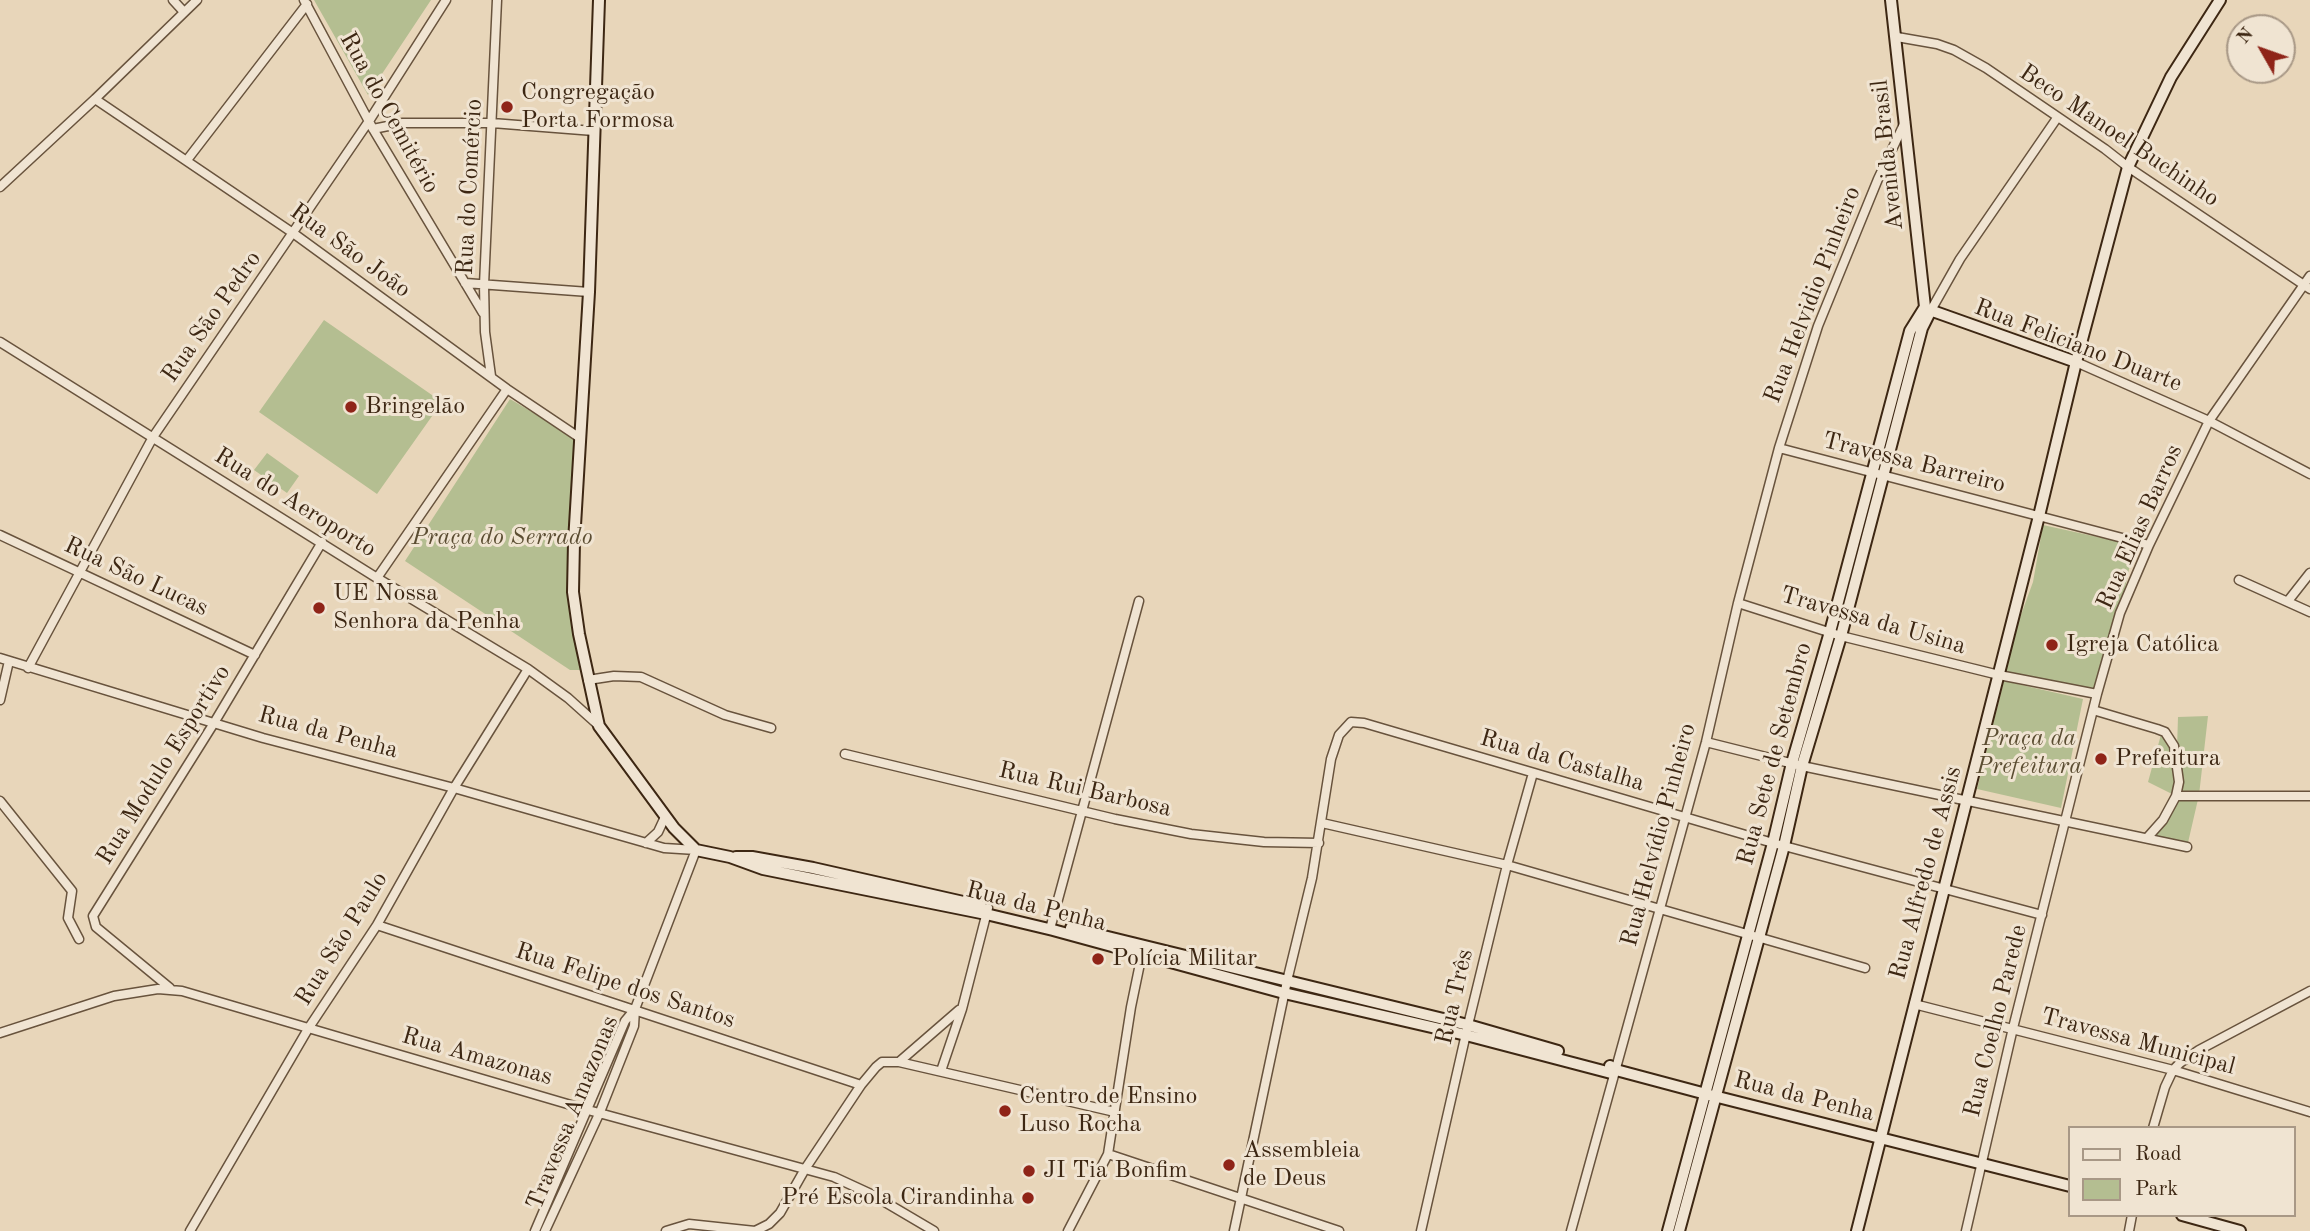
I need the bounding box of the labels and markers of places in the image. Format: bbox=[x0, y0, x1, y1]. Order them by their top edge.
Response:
place label: Congregação Porta Formosa bbox=[521, 79, 674, 135]
marker: Congregação Porta Formosa bbox=[499, 99, 515, 115]
place label: Bringelão bbox=[365, 393, 465, 421]
marker: Bringelão bbox=[343, 399, 359, 415]
place label: UE Nossa Senhora da Penha bbox=[333, 580, 520, 636]
marker: UE Nossa Senhora da Penha bbox=[311, 600, 327, 616]
place label: Igreja Católica bbox=[2066, 631, 2219, 659]
marker: Igreja Católica bbox=[2044, 637, 2060, 653]
place label: Prefeitura bbox=[2115, 745, 2221, 773]
marker: Prefeitura bbox=[2093, 751, 2109, 767]
place label: Polícia Militar bbox=[1112, 945, 1257, 973]
marker: Polícia Militar bbox=[1090, 951, 1106, 967]
place label: Centro de Ensino Luso Rocha bbox=[1019, 1083, 1198, 1139]
marker: Centro de Ensino Luso Rocha bbox=[997, 1103, 1013, 1119]
place label: Assembleia de Deus bbox=[1243, 1137, 1360, 1193]
place label: JI Tia Bonfim bbox=[1043, 1157, 1188, 1185]
marker: Assembleia de Deus bbox=[1221, 1157, 1237, 1173]
marker: JI Tia Bonfim bbox=[1021, 1163, 1037, 1179]
place label: Pré Escola Cirandinha bbox=[782, 1184, 1014, 1212]
marker: Pré Escola Cirandinha bbox=[1020, 1190, 1036, 1206]

